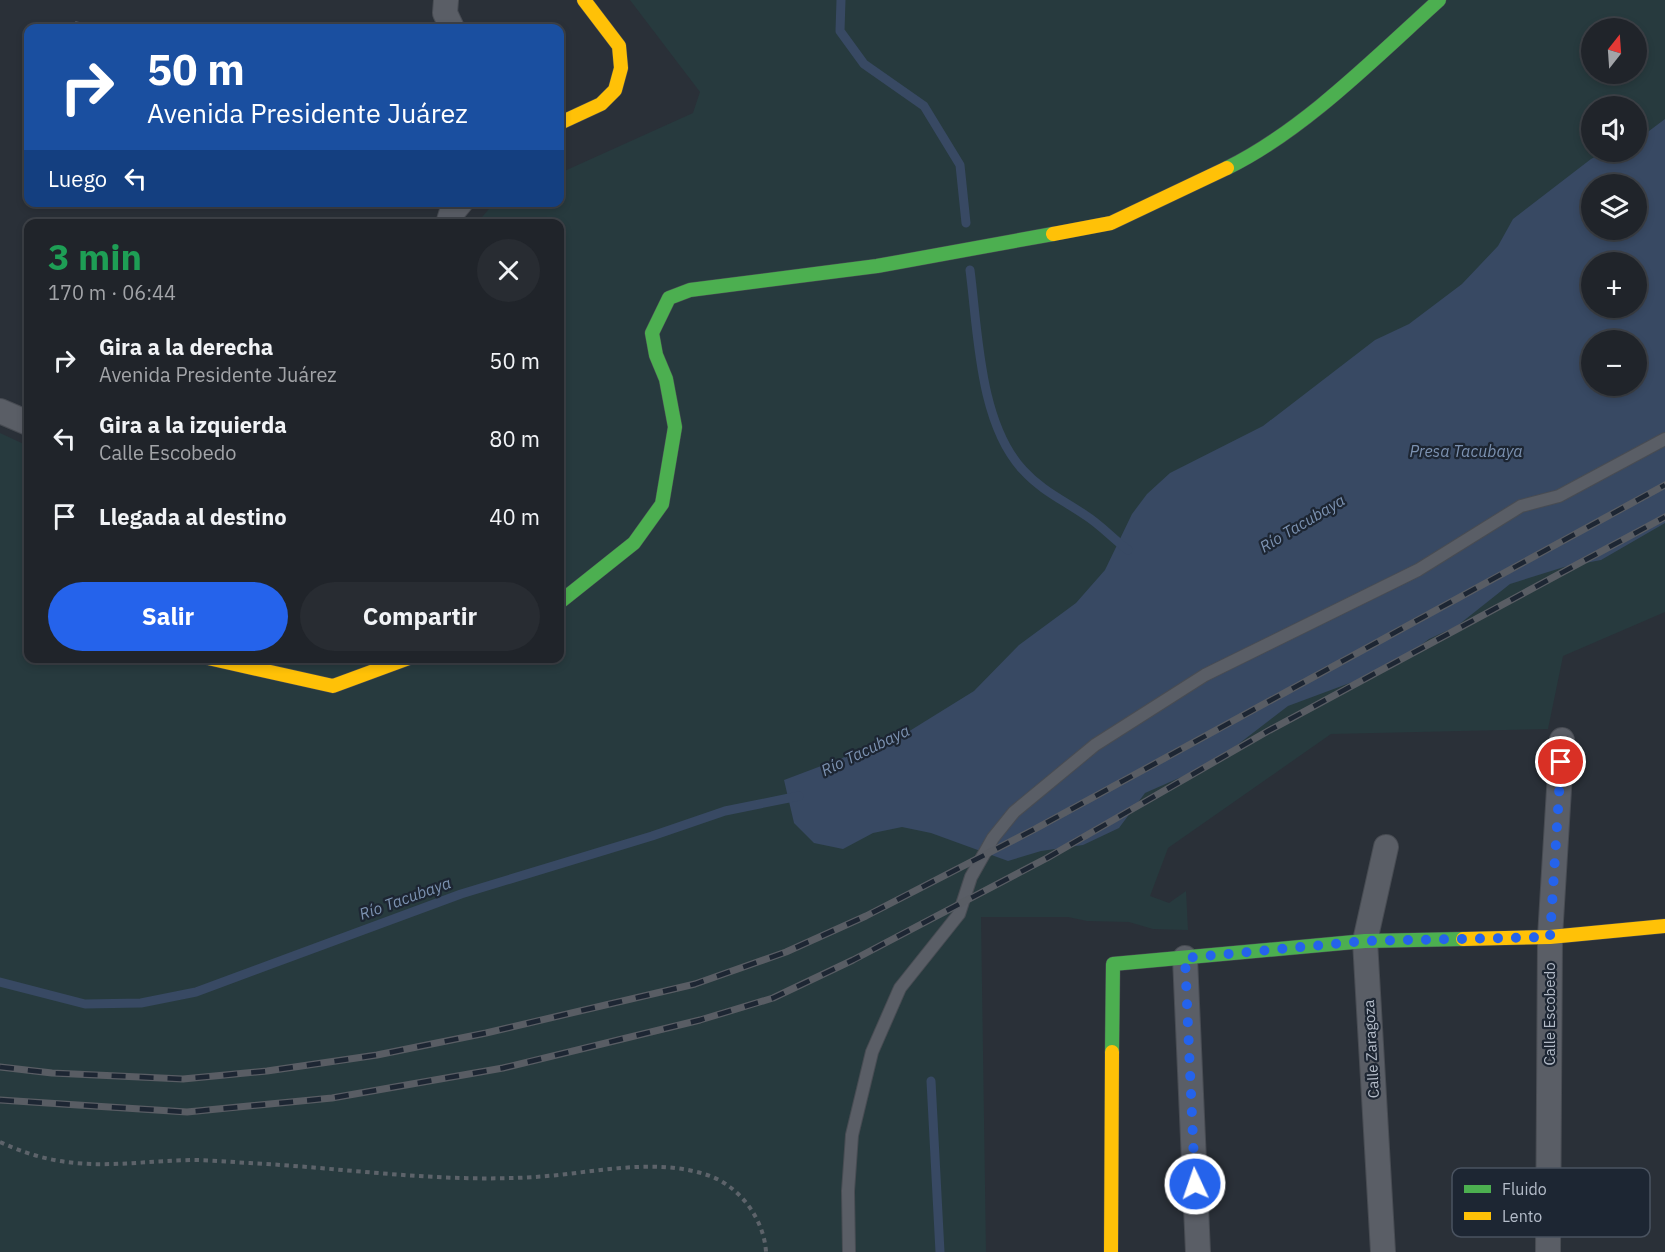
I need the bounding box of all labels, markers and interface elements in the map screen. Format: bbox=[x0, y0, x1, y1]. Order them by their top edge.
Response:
north arrow bbox=[1581, 18, 1647, 84]
map controls bbox=[1581, 18, 1647, 396]
text: 50 m bbox=[147, 42, 245, 97]
icon: right bbox=[48, 48, 126, 126]
text: Avenida Presidente Juárez bbox=[147, 95, 468, 130]
button: sound bbox=[1581, 96, 1647, 162]
icon: left bbox=[119, 162, 152, 195]
text: Luego bbox=[48, 164, 107, 193]
button: layers bbox=[1581, 174, 1647, 240]
text: 3 min bbox=[48, 233, 142, 280]
button: close bbox=[477, 239, 540, 302]
button: + bbox=[1581, 252, 1647, 318]
text: 170 m · 06:44 bbox=[48, 279, 176, 306]
button: − bbox=[1581, 330, 1647, 396]
text: Gira a la derecha bbox=[99, 332, 273, 361]
icon: right bbox=[48, 344, 81, 377]
text: 50 m bbox=[489, 346, 540, 375]
text: Avenida Presidente Juárez bbox=[99, 361, 337, 388]
text: Gira a la izquierda bbox=[99, 410, 287, 439]
icon: left bbox=[48, 422, 81, 455]
text: 80 m bbox=[489, 424, 540, 453]
text: Calle Escobedo bbox=[99, 439, 237, 466]
water label: Presa Tacubaya bbox=[1409, 441, 1523, 461]
water label: Río Tacubaya bbox=[1256, 490, 1348, 556]
icon: arrive bbox=[48, 500, 81, 533]
text: Llegada al destino bbox=[99, 502, 287, 531]
text: 40 m bbox=[489, 502, 540, 531]
button: Salir bbox=[48, 582, 288, 651]
button: Compartir bbox=[300, 582, 540, 651]
water label: Río Tacubaya bbox=[817, 720, 913, 780]
pin bbox=[1535, 736, 1586, 787]
icon: arrive bbox=[1544, 745, 1577, 778]
water label: Río Tacubaya bbox=[356, 872, 454, 924]
street label: Calle Escobedo bbox=[1540, 962, 1559, 1066]
street label: Calle Zaragoza bbox=[1359, 999, 1383, 1099]
position arrow bbox=[1163, 1152, 1227, 1216]
legend bbox=[1452, 1168, 1650, 1237]
text: Fluido bbox=[1502, 1179, 1547, 1199]
text: Lento bbox=[1502, 1206, 1542, 1226]

